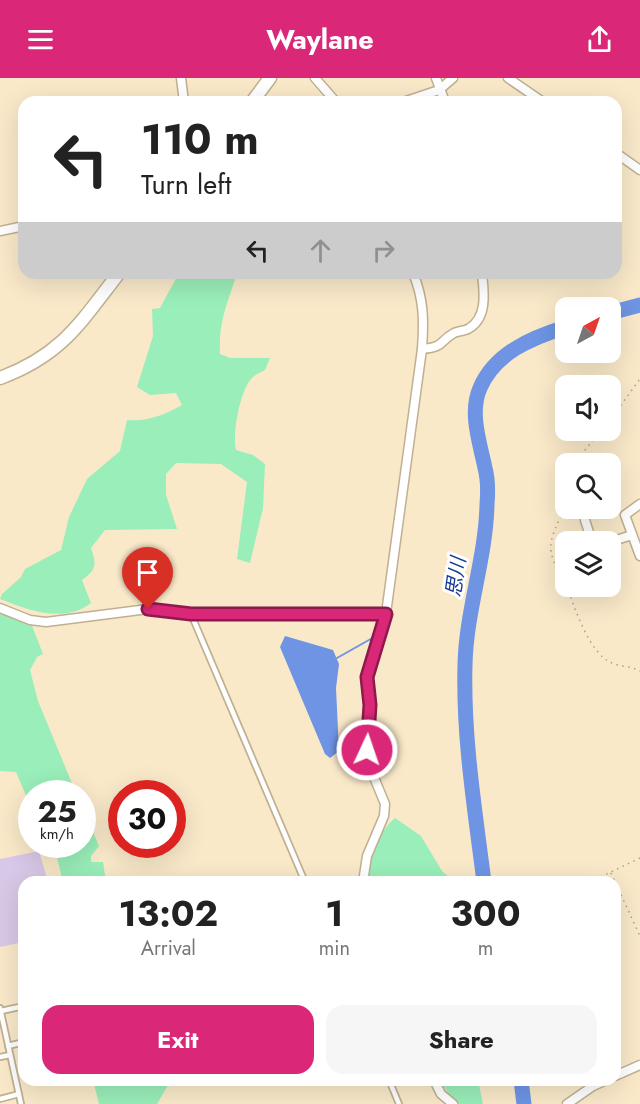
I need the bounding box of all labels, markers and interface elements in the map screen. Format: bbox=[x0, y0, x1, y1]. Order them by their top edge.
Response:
text: Waylane bbox=[266, 20, 374, 59]
icon: menu bbox=[24, 23, 57, 56]
icon: share bbox=[583, 23, 616, 56]
text: 110 m bbox=[141, 109, 259, 170]
icon: left bbox=[42, 120, 120, 198]
text: Turn left bbox=[141, 165, 231, 204]
icon: left bbox=[241, 234, 274, 267]
icon: ahead bbox=[304, 234, 337, 267]
icon: right bbox=[367, 234, 400, 267]
north arrow bbox=[555, 297, 621, 363]
map controls bbox=[555, 297, 621, 597]
button: sound bbox=[555, 375, 621, 441]
button: search bbox=[555, 453, 621, 519]
button: layers bbox=[555, 531, 621, 597]
pin bbox=[122, 547, 173, 609]
water label: 思川 bbox=[439, 553, 473, 599]
icon: arrive bbox=[131, 556, 164, 589]
position arrow bbox=[335, 718, 399, 782]
speed limit sign: 30 bbox=[108, 780, 186, 858]
text: 25 bbox=[37, 790, 77, 833]
text: km/h bbox=[40, 823, 74, 845]
text: 13:02 bbox=[118, 887, 218, 939]
text: 1 bbox=[325, 887, 343, 939]
text: 300 bbox=[450, 887, 520, 939]
text: Arrival bbox=[141, 934, 196, 963]
text: min bbox=[319, 934, 350, 963]
text: m bbox=[478, 934, 493, 963]
button: Exit bbox=[42, 1005, 314, 1074]
button: Share bbox=[326, 1005, 597, 1074]

